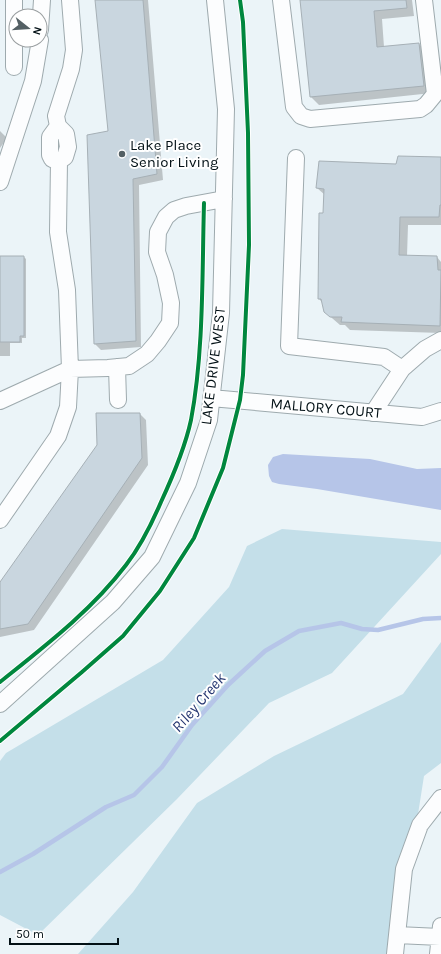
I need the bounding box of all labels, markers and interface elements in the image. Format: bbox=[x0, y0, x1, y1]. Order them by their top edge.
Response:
north arrow bbox=[8, 8, 48, 48]
text: N bbox=[30, 25, 44, 36]
place label: Lake Place Senior Living bbox=[130, 136, 219, 171]
marker: Lake Place Senior Living bbox=[117, 149, 127, 159]
street label: LAKE DRIVE WEST bbox=[197, 305, 229, 426]
street label: MALLORY COURT bbox=[270, 394, 383, 422]
water label: Riley Creek bbox=[168, 668, 230, 736]
scale bar bbox=[10, 920, 118, 946]
text: 50 m bbox=[16, 927, 44, 941]

